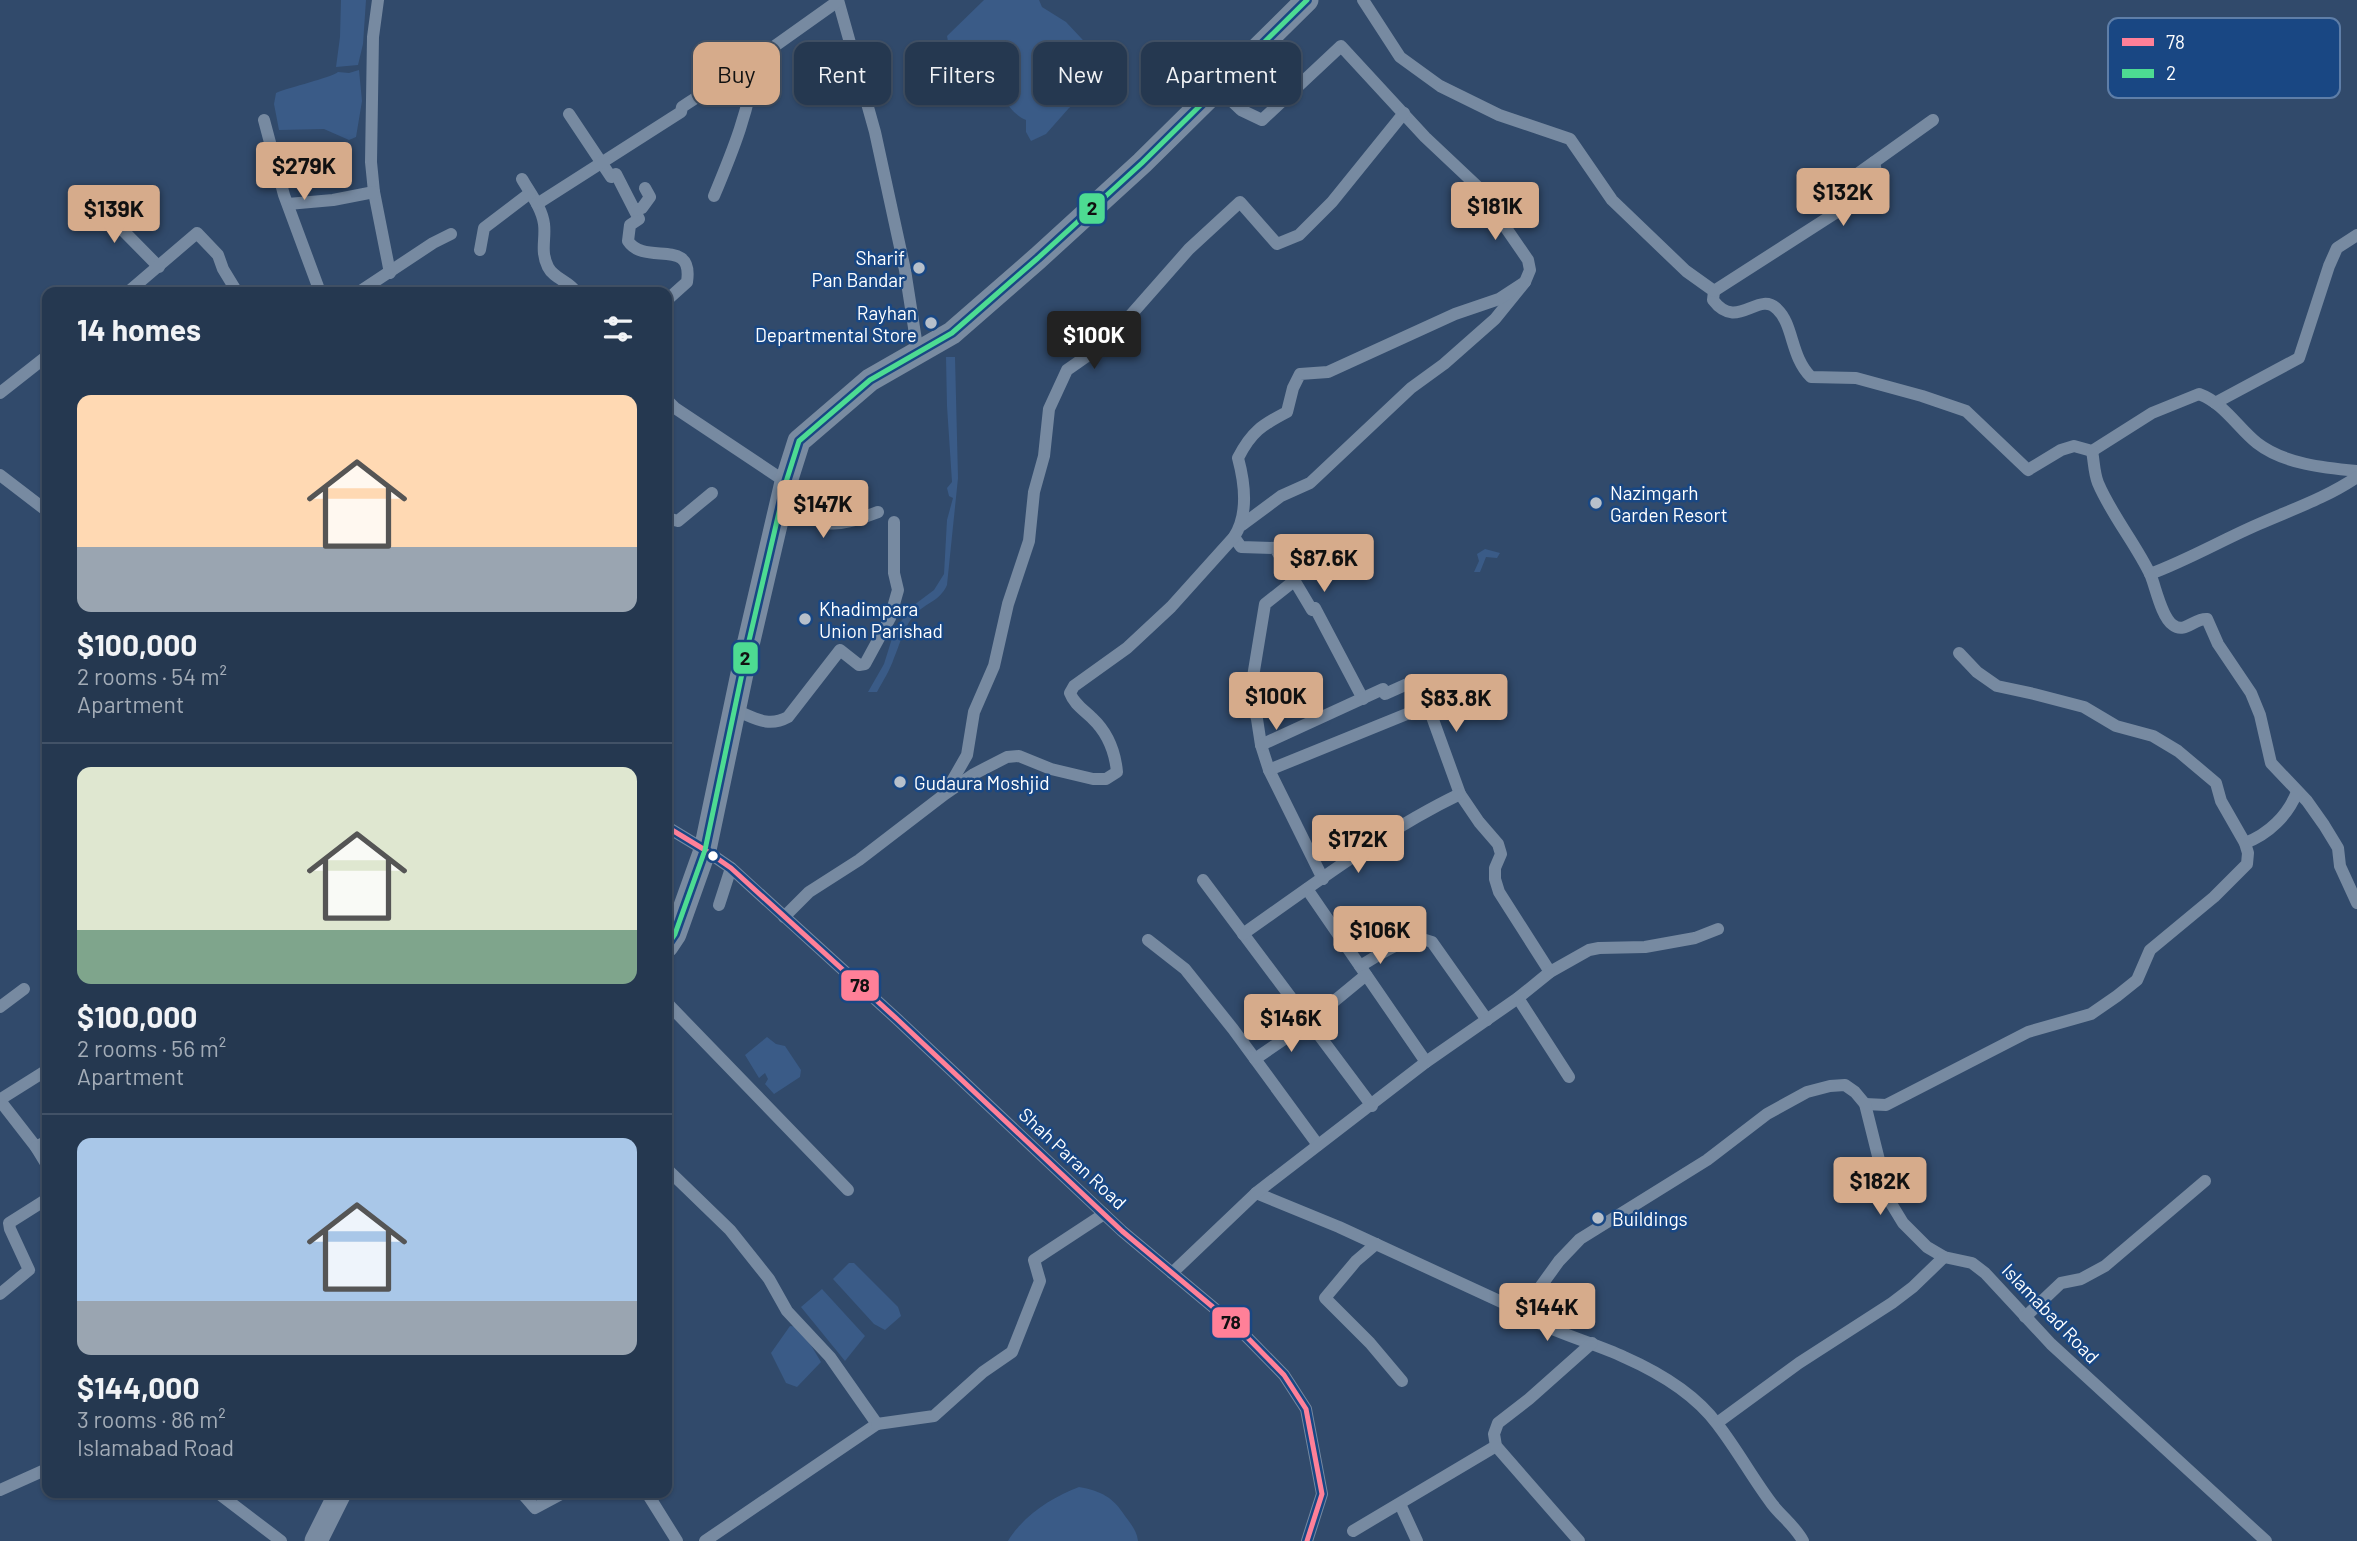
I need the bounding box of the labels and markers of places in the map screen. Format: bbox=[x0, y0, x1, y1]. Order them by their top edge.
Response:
pin: $279K bbox=[255, 142, 353, 202]
pin: $132K bbox=[1794, 168, 1892, 228]
pin: $181K bbox=[1446, 182, 1544, 242]
pin: $139K bbox=[65, 186, 163, 245]
place label: Sharif Pan Bandar bbox=[811, 246, 905, 291]
marker: Sharif Pan Bandar bbox=[911, 260, 927, 276]
place label: Rayhan Departmental Store bbox=[755, 301, 917, 346]
pin: $100K bbox=[1045, 312, 1143, 371]
marker: Rayhan Departmental Store bbox=[923, 315, 939, 331]
pin: $147K bbox=[774, 480, 872, 540]
place label: Nazimgarh Garden Resort bbox=[1610, 481, 1728, 526]
marker: Nazimgarh Garden Resort bbox=[1588, 495, 1604, 511]
pin: $87.6K bbox=[1267, 534, 1381, 594]
place label: Khadimpara Union Parishad bbox=[819, 597, 943, 642]
marker: Khadimpara Union Parishad bbox=[797, 611, 813, 627]
pin: $100K bbox=[1227, 672, 1325, 732]
pin: $83.8K bbox=[1399, 674, 1513, 734]
place label: Gudaura Moshjid bbox=[914, 771, 1050, 794]
marker: Gudaura Moshjid bbox=[892, 774, 908, 790]
pin: $172K bbox=[1309, 816, 1407, 875]
unlabelled marker bbox=[706, 849, 720, 863]
pin: $106K bbox=[1331, 906, 1429, 966]
pin: $146K bbox=[1242, 995, 1340, 1054]
pin: $182K bbox=[1831, 1158, 1929, 1217]
place label: Buildings bbox=[1612, 1207, 1688, 1230]
marker: Buildings bbox=[1590, 1210, 1606, 1226]
pin: $144K bbox=[1498, 1284, 1596, 1343]

